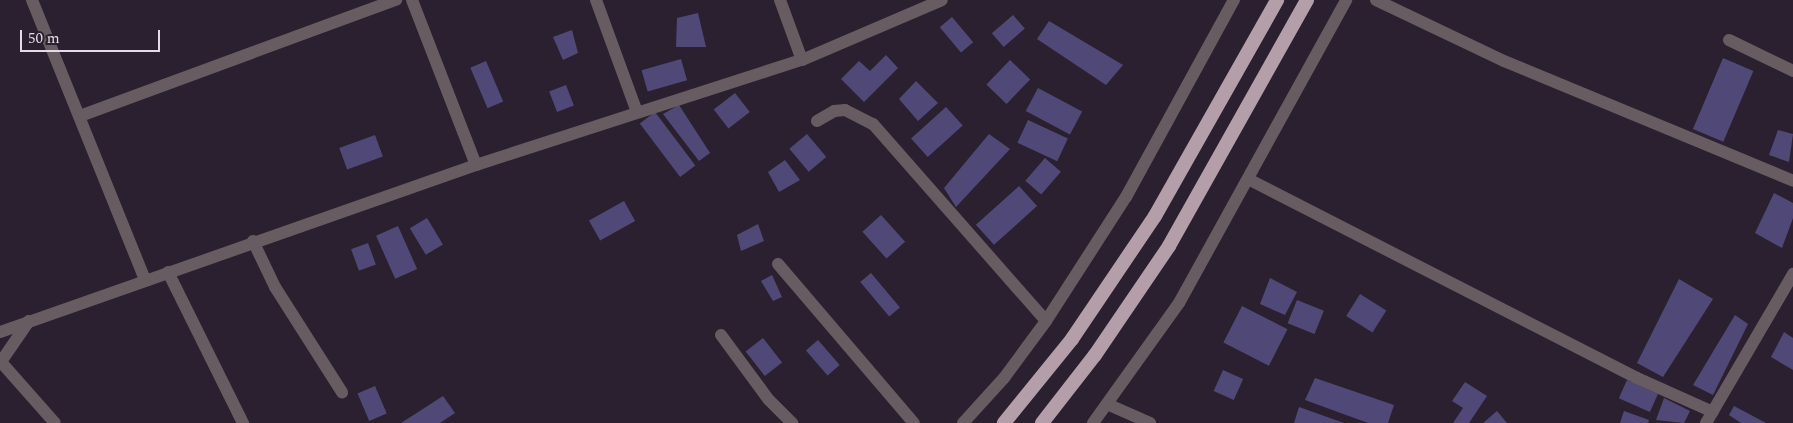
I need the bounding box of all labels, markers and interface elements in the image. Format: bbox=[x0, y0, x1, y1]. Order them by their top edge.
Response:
scale bar bbox=[22, 20, 162, 52]
text: 50 m bbox=[28, 27, 60, 50]

